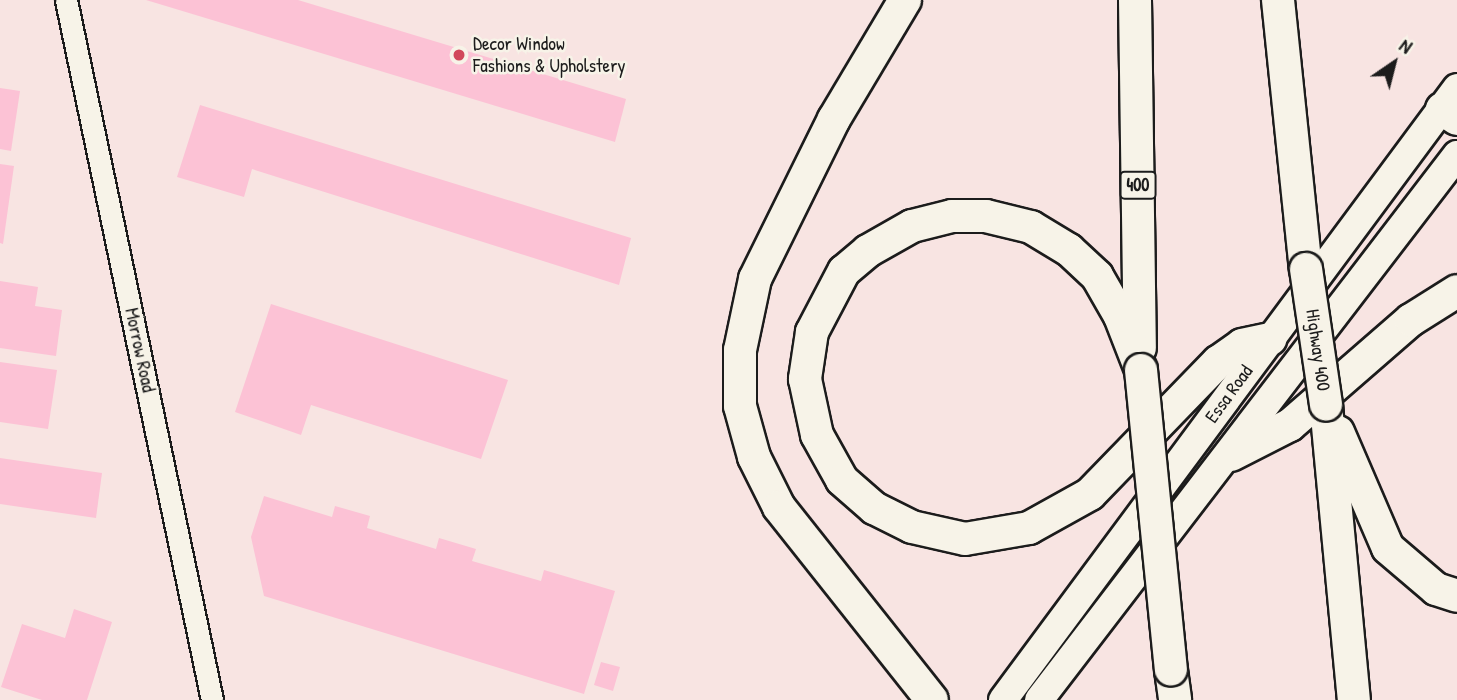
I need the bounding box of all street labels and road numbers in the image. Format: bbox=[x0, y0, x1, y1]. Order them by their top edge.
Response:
road number: 400 bbox=[1119, 170, 1157, 200]
street label: Morrow Road bbox=[120, 306, 160, 394]
street label: Highway 400 bbox=[1301, 308, 1335, 392]
street label: Essa Road bbox=[1200, 361, 1258, 427]

